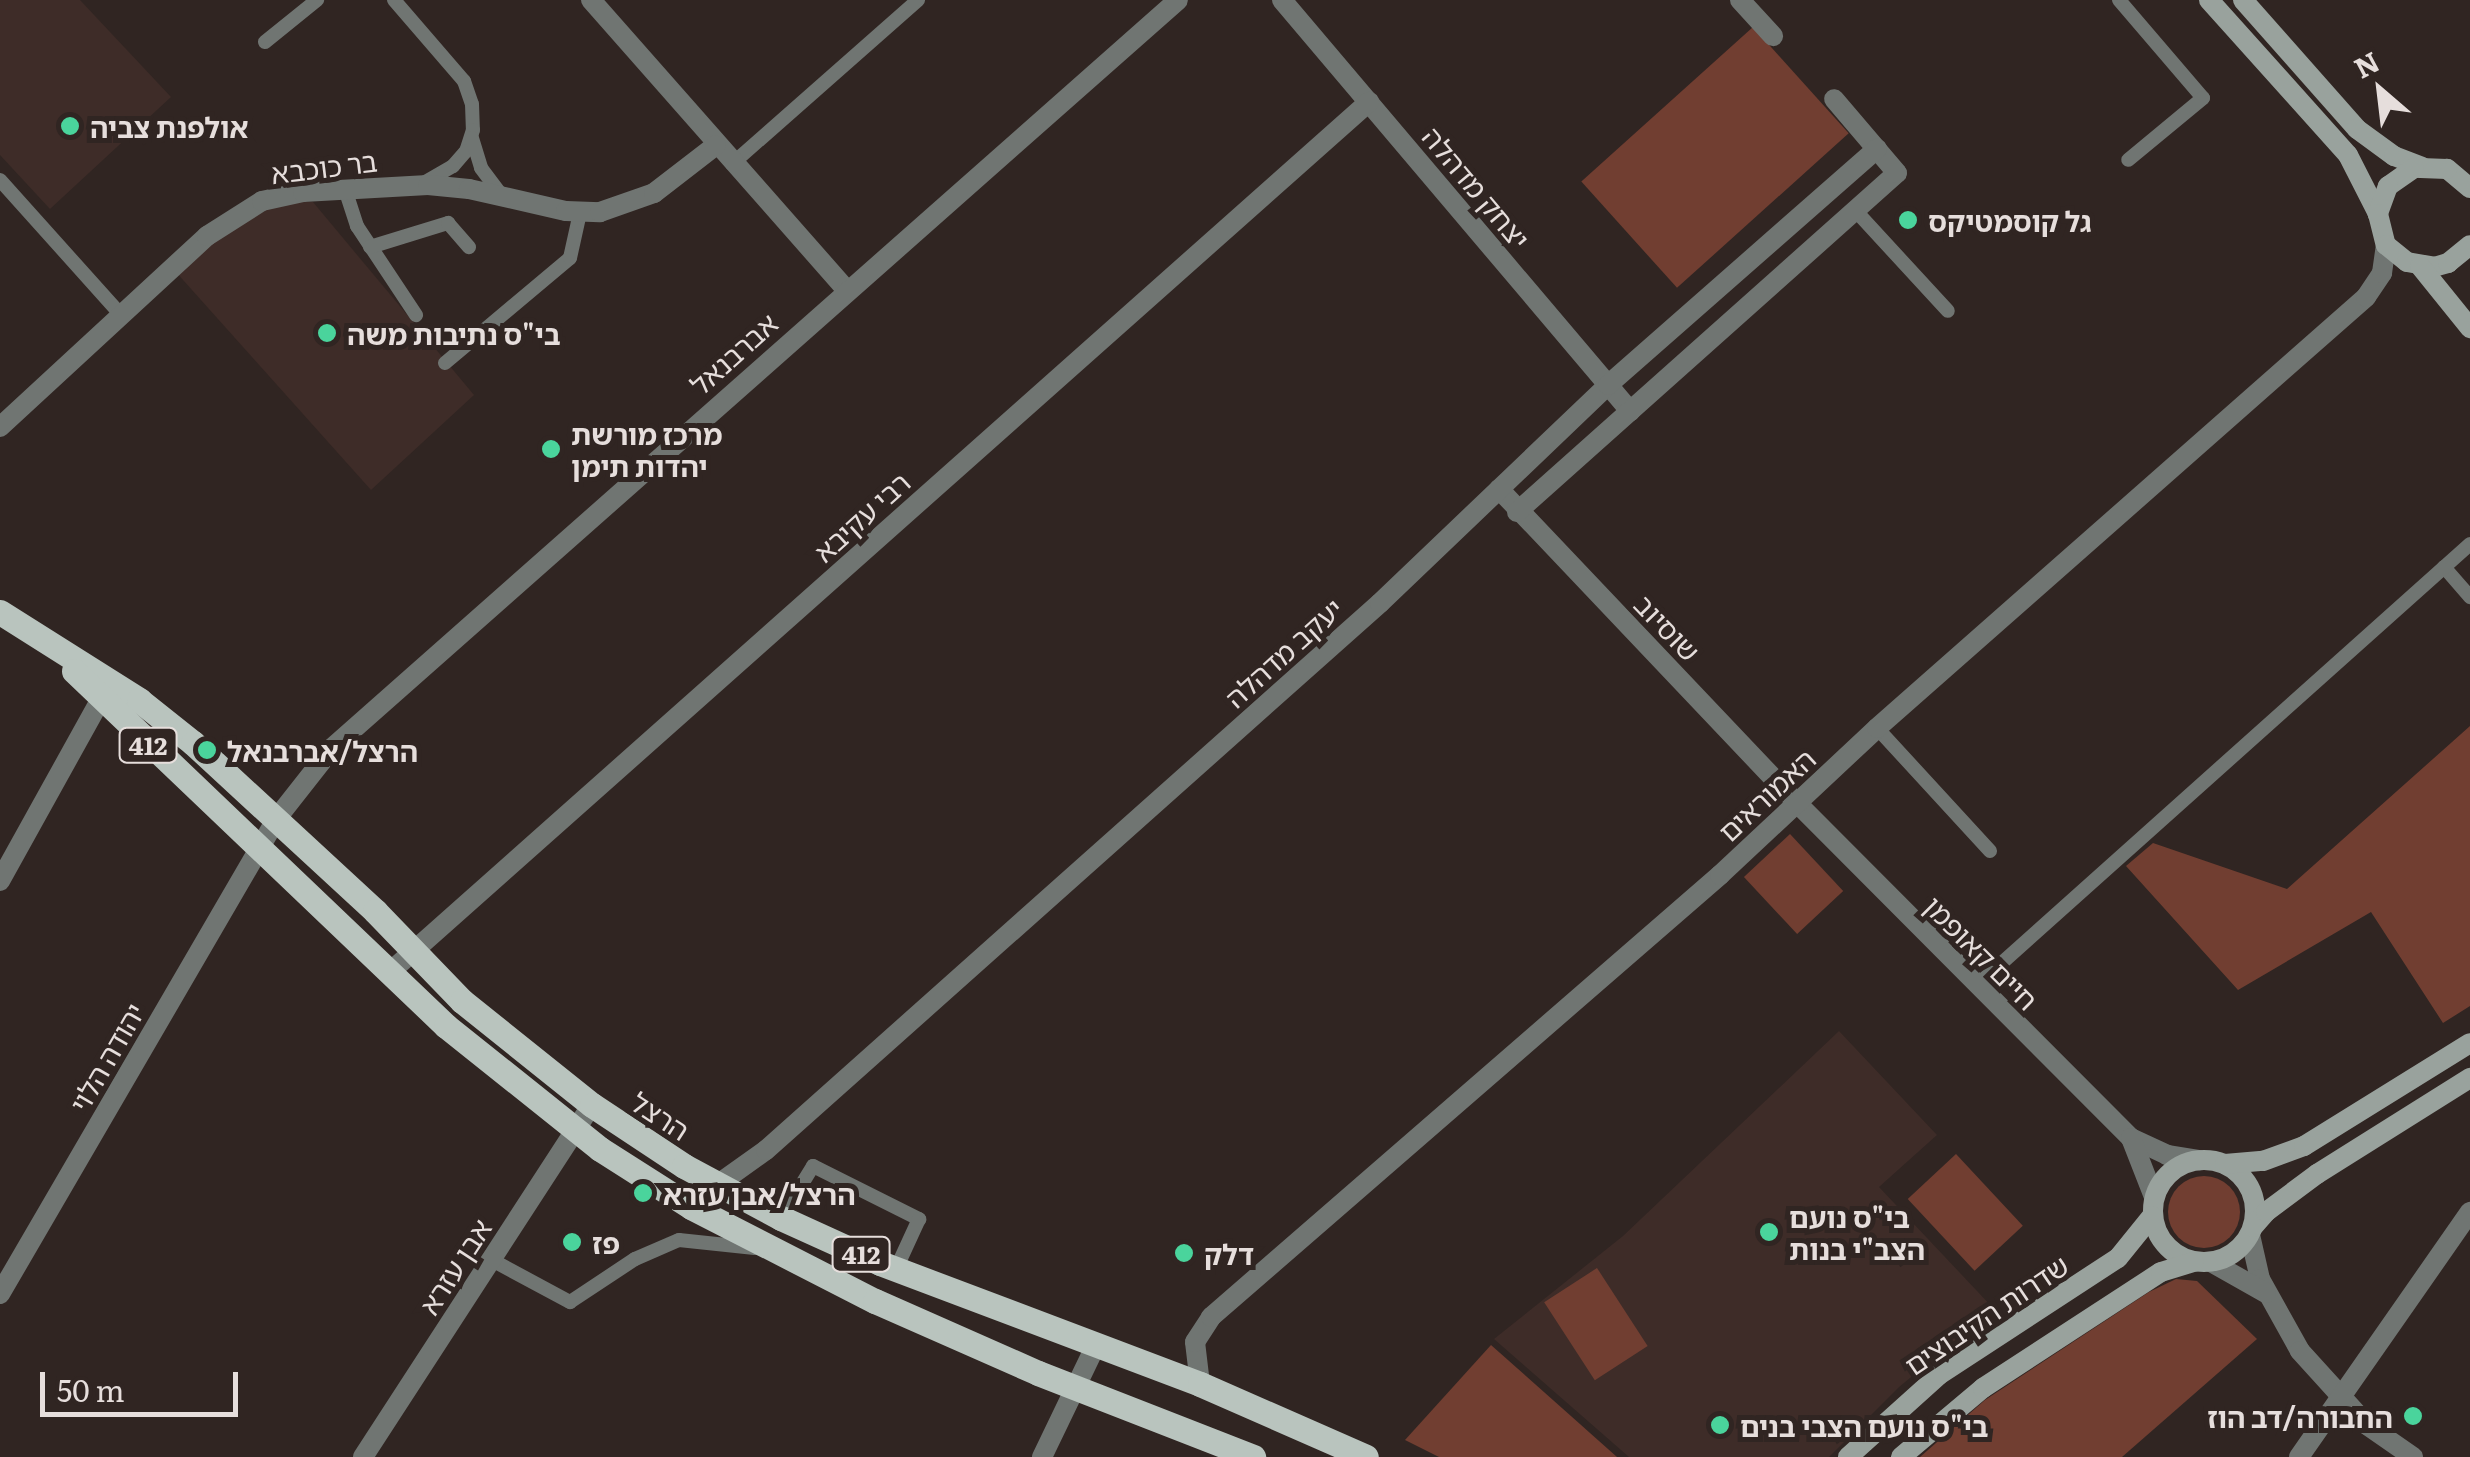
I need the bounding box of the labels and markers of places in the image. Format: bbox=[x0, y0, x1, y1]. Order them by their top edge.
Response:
place label: אולפנת צביה bbox=[90, 109, 248, 143]
marker: אולפנת צביה bbox=[59, 115, 81, 137]
place label: גל קוסמטיקס bbox=[1928, 203, 2092, 237]
marker: גל קוסמטיקס bbox=[1897, 209, 1919, 231]
place label: בי"ס נתיבות משה bbox=[347, 316, 561, 350]
marker: בי"ס נתיבות משה bbox=[316, 322, 338, 344]
place label: מרכז מורשת יהדות תימן bbox=[571, 416, 722, 482]
marker: מרכז מורשת יהדות תימן bbox=[540, 438, 562, 460]
place label: הרצל/אברבנאל bbox=[227, 733, 418, 767]
marker: הרצל/אברבנאל bbox=[196, 739, 218, 761]
place label: הרצל/אבן עזרא bbox=[663, 1176, 856, 1210]
marker: הרצל/אבן עזרא bbox=[632, 1182, 654, 1204]
place label: בי"ס נועם הצב"י בנות bbox=[1789, 1199, 1925, 1265]
marker: בי"ס נועם הצב"י בנות bbox=[1758, 1221, 1780, 1243]
place label: פז bbox=[592, 1225, 620, 1259]
marker: פז bbox=[561, 1231, 583, 1253]
place label: דלק bbox=[1204, 1236, 1254, 1270]
marker: דלק bbox=[1173, 1242, 1195, 1264]
place label: החבורה/דב הוז bbox=[2207, 1399, 2393, 1433]
marker: החבורה/דב הוז bbox=[2402, 1405, 2424, 1427]
place label: בי"ס נועם הצבי בנים bbox=[1740, 1408, 1988, 1442]
marker: בי"ס נועם הצבי בנים bbox=[1709, 1414, 1731, 1436]

